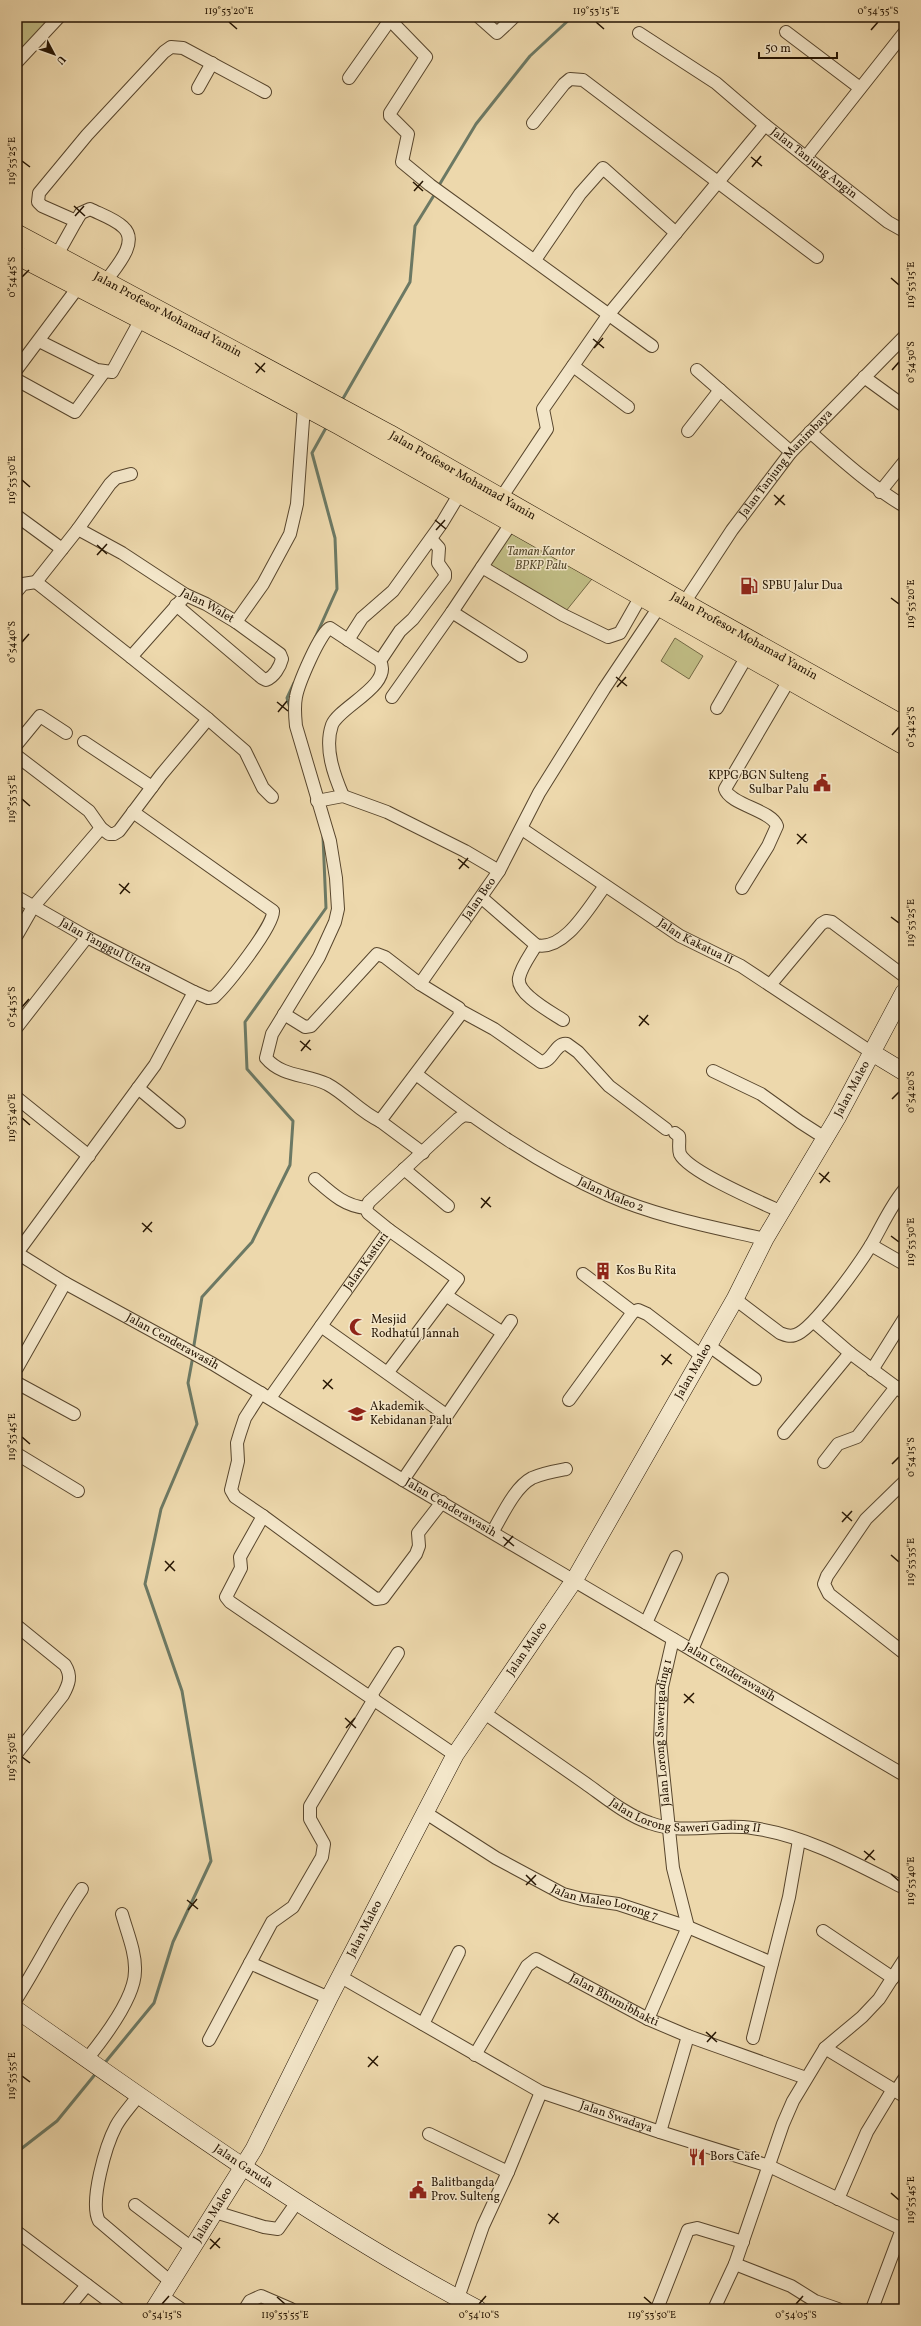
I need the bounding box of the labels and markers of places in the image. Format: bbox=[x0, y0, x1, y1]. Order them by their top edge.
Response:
fuel station icon: SPBU Jalur Dua bbox=[739, 576, 759, 596]
place label: SPBU Jalur Dua bbox=[762, 578, 843, 594]
place label: KPPG BGN Sulteng Sulbar Palu bbox=[708, 768, 809, 798]
public building icon: KPPG BGN Sulteng Sulbar Palu bbox=[812, 773, 832, 793]
building icon: Kos Bu Rita bbox=[593, 1261, 613, 1281]
place label: Kos Bu Rita bbox=[616, 1263, 676, 1279]
place label: Mesjid Rodhatul Jannah bbox=[371, 1312, 459, 1342]
mosque icon: Mesjid Rodhatul Jannah bbox=[348, 1317, 368, 1337]
place label: Akademik Kebidanan Palu bbox=[370, 1399, 453, 1429]
school or university icon: Akademik Kebidanan Palu bbox=[347, 1404, 367, 1424]
restaurant icon: Bors Cafe bbox=[687, 2147, 707, 2167]
place label: Bors Cafe bbox=[710, 2149, 760, 2165]
place label: Balitbangda Prov. Sulteng bbox=[431, 2175, 500, 2205]
public building icon: Balitbangda Prov. Sulteng bbox=[408, 2180, 428, 2200]

